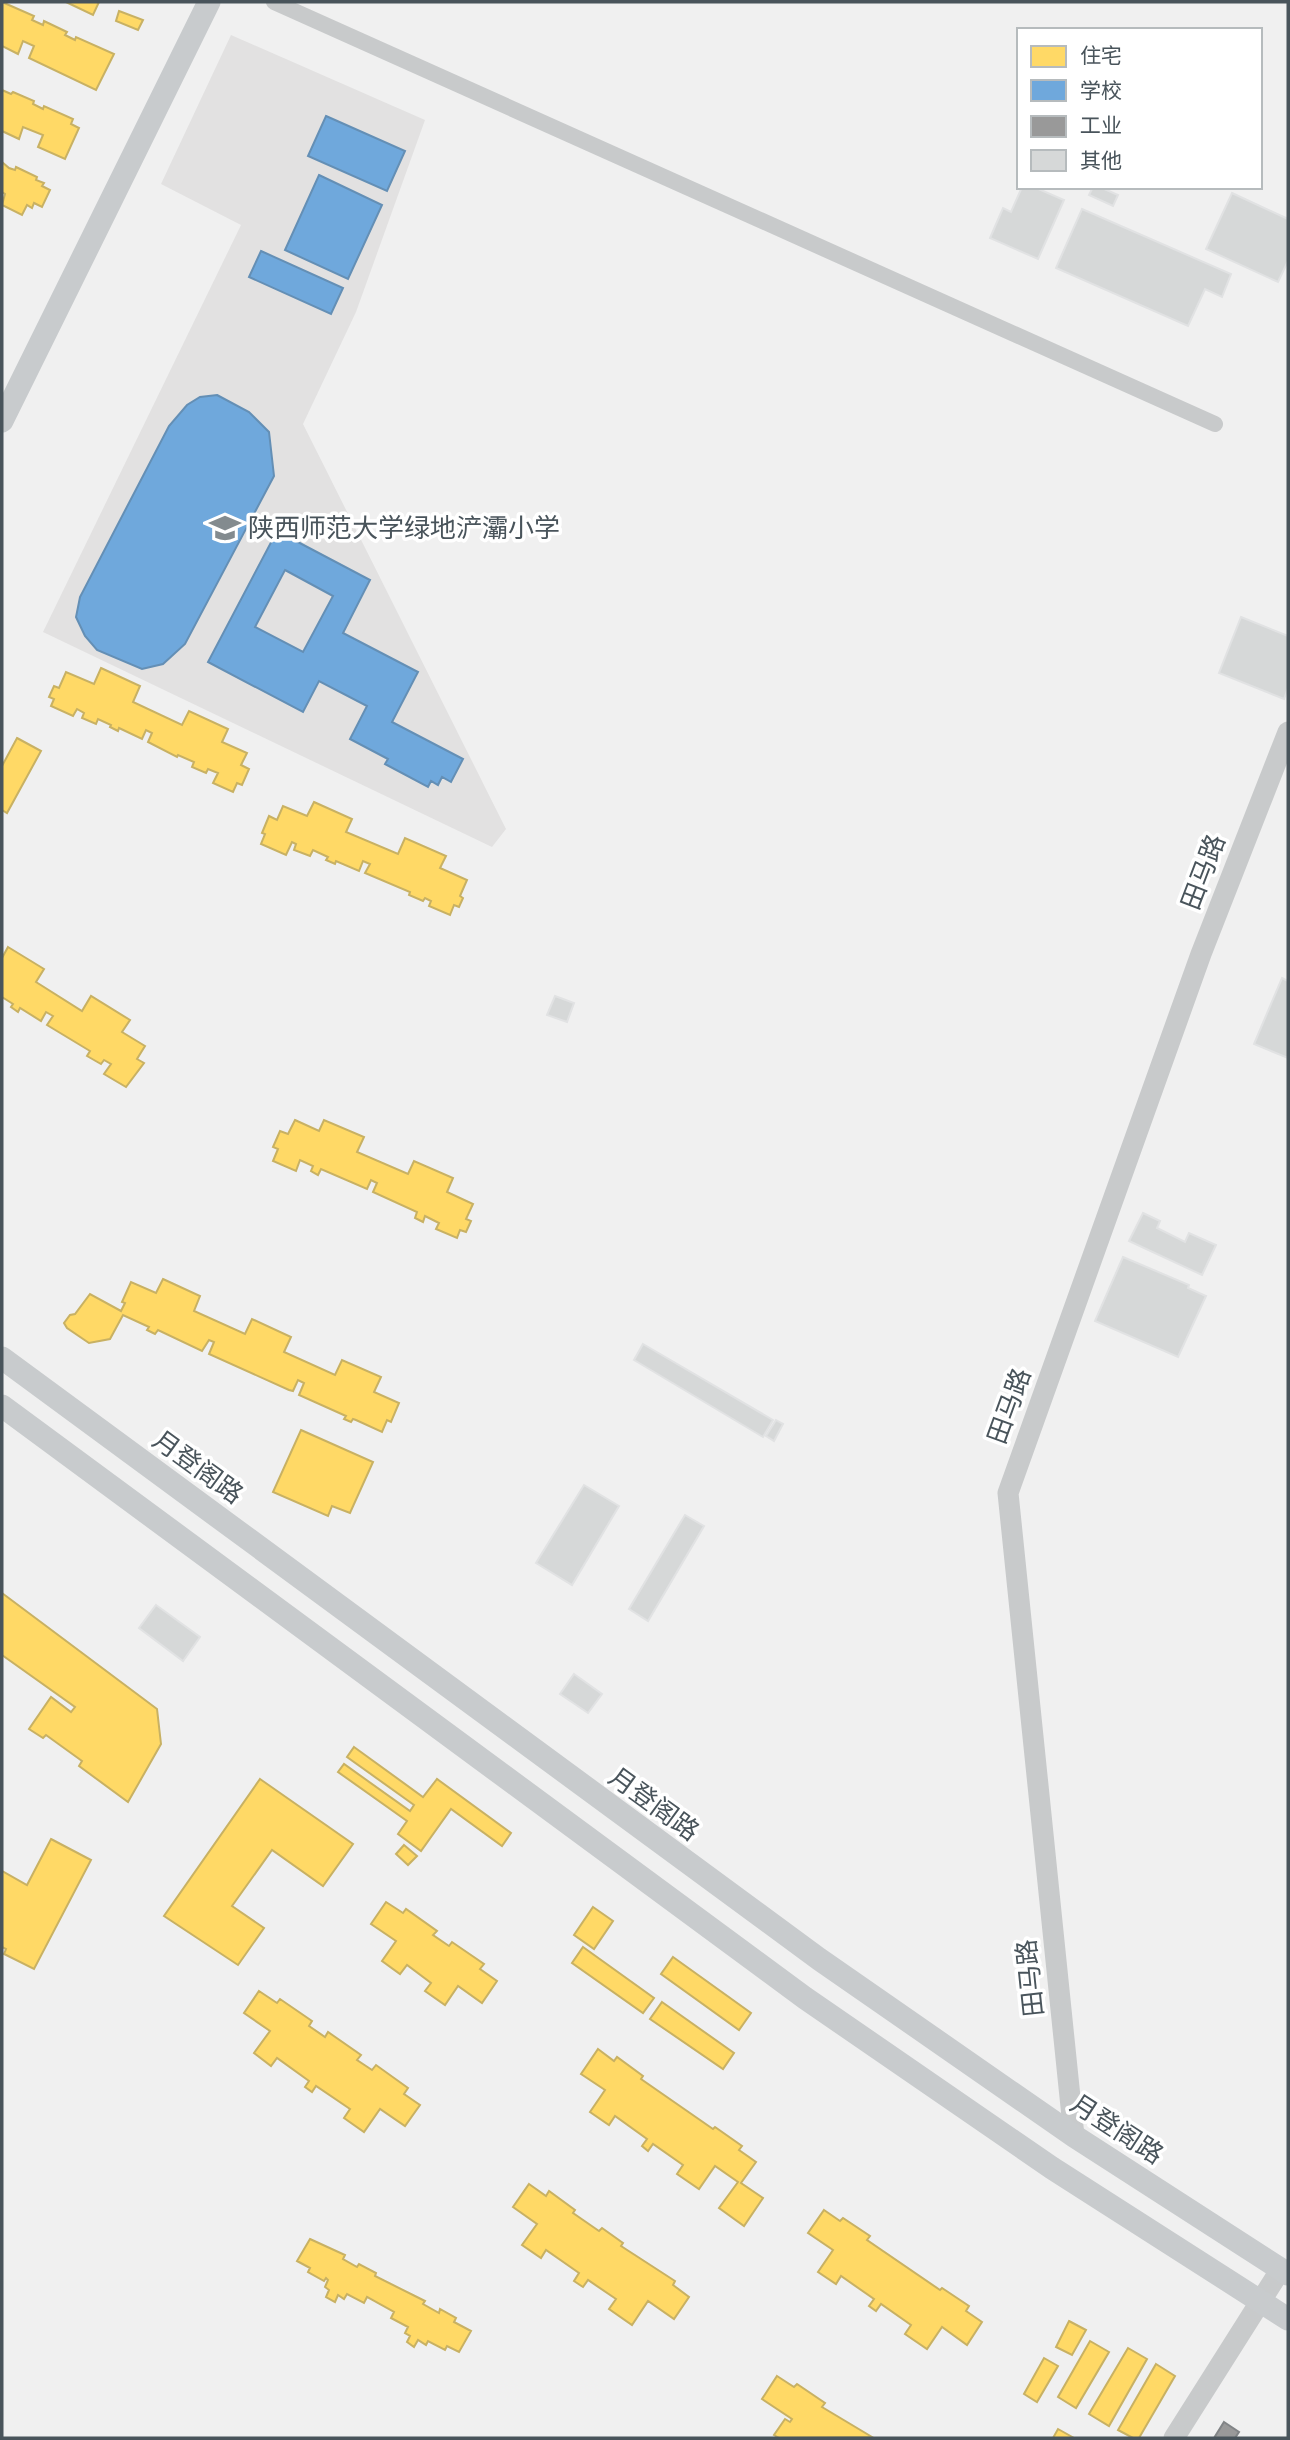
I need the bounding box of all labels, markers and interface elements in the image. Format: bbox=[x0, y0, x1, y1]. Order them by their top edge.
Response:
legend bbox=[1017, 28, 1262, 189]
text: 住宅 bbox=[1080, 42, 1122, 69]
text: 学校 bbox=[1080, 77, 1122, 104]
text: 工业 bbox=[1080, 112, 1122, 139]
text: 其他 bbox=[1080, 147, 1122, 174]
school or university icon: 陕西师范大学绿地浐灞小学 bbox=[208, 511, 242, 545]
place label: 陕西师范大学绿地浐灞小学 bbox=[248, 511, 560, 545]
street label: 田马路 bbox=[1173, 829, 1233, 915]
street label: 田马路 bbox=[980, 1364, 1038, 1448]
street label: 月登阁路 bbox=[146, 1423, 250, 1511]
street label: 月登阁路 bbox=[602, 1760, 706, 1848]
street label: 田马路 bbox=[1009, 1937, 1051, 2019]
street label: 月登阁路 bbox=[1064, 2086, 1170, 2172]

